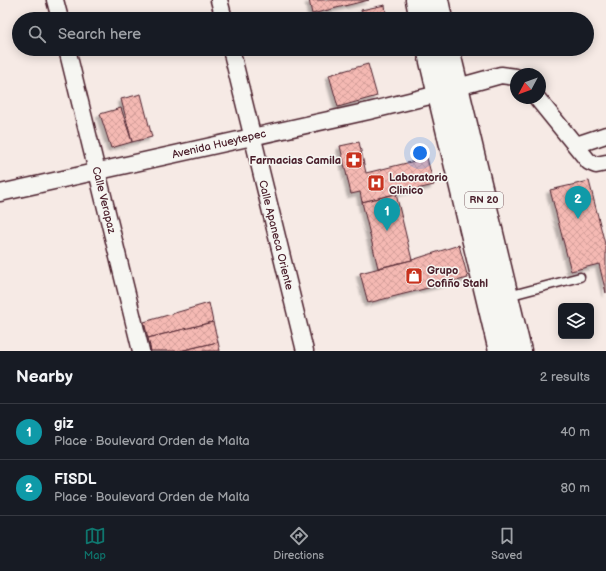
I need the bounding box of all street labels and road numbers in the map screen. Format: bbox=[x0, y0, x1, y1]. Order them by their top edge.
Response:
street label: Avenida Hueytepec bbox=[171, 127, 268, 161]
street label: Calle Verapaz bbox=[89, 165, 119, 235]
street label: Calle Apaneca Oriente bbox=[256, 179, 296, 292]
road number: RN 20 bbox=[465, 192, 503, 208]

